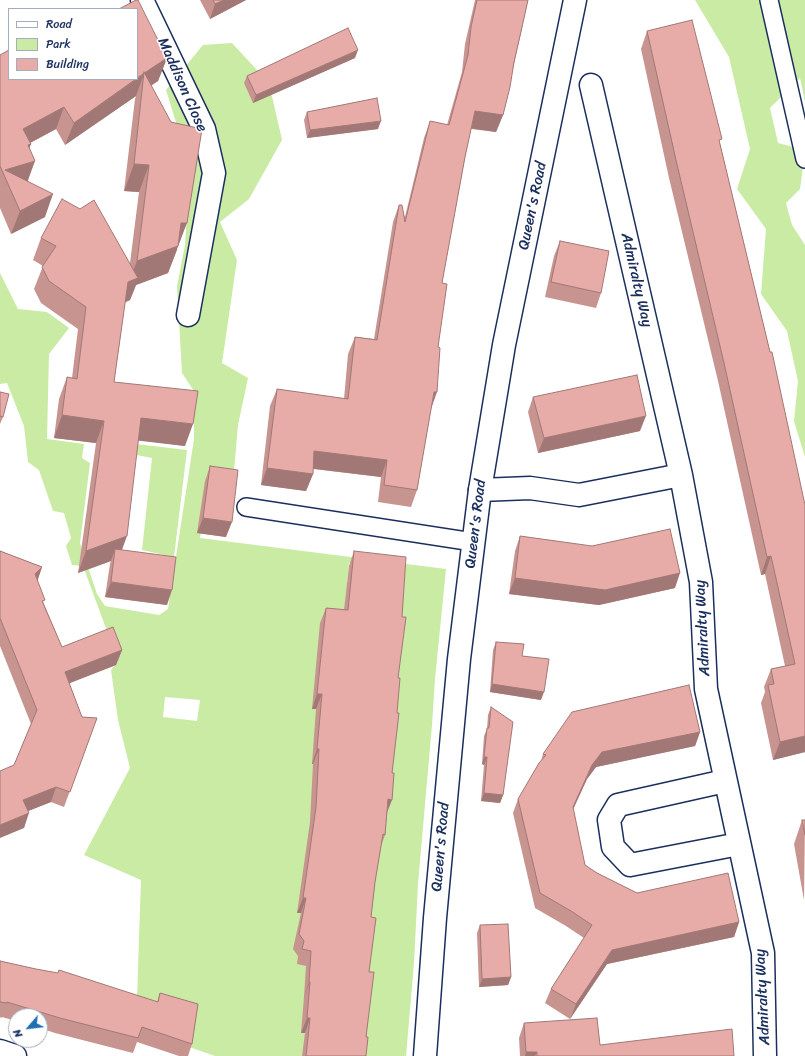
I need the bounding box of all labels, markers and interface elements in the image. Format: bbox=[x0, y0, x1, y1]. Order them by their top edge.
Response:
legend bbox=[8, 8, 138, 80]
text: Road bbox=[46, 13, 72, 35]
text: Park bbox=[46, 33, 71, 55]
street label: Maddison Close bbox=[153, 35, 211, 135]
text: Building bbox=[46, 53, 89, 75]
street label: Queen's Road bbox=[515, 160, 551, 252]
street label: Admiralty Way bbox=[616, 231, 656, 329]
street label: Queen's Road bbox=[462, 479, 490, 569]
street label: Admiralty Way bbox=[691, 579, 715, 677]
street label: Queen's Road bbox=[428, 802, 454, 892]
street label: Admiralty Way bbox=[751, 948, 775, 1046]
north arrow bbox=[8, 1008, 48, 1048]
text: N bbox=[8, 1026, 28, 1041]

